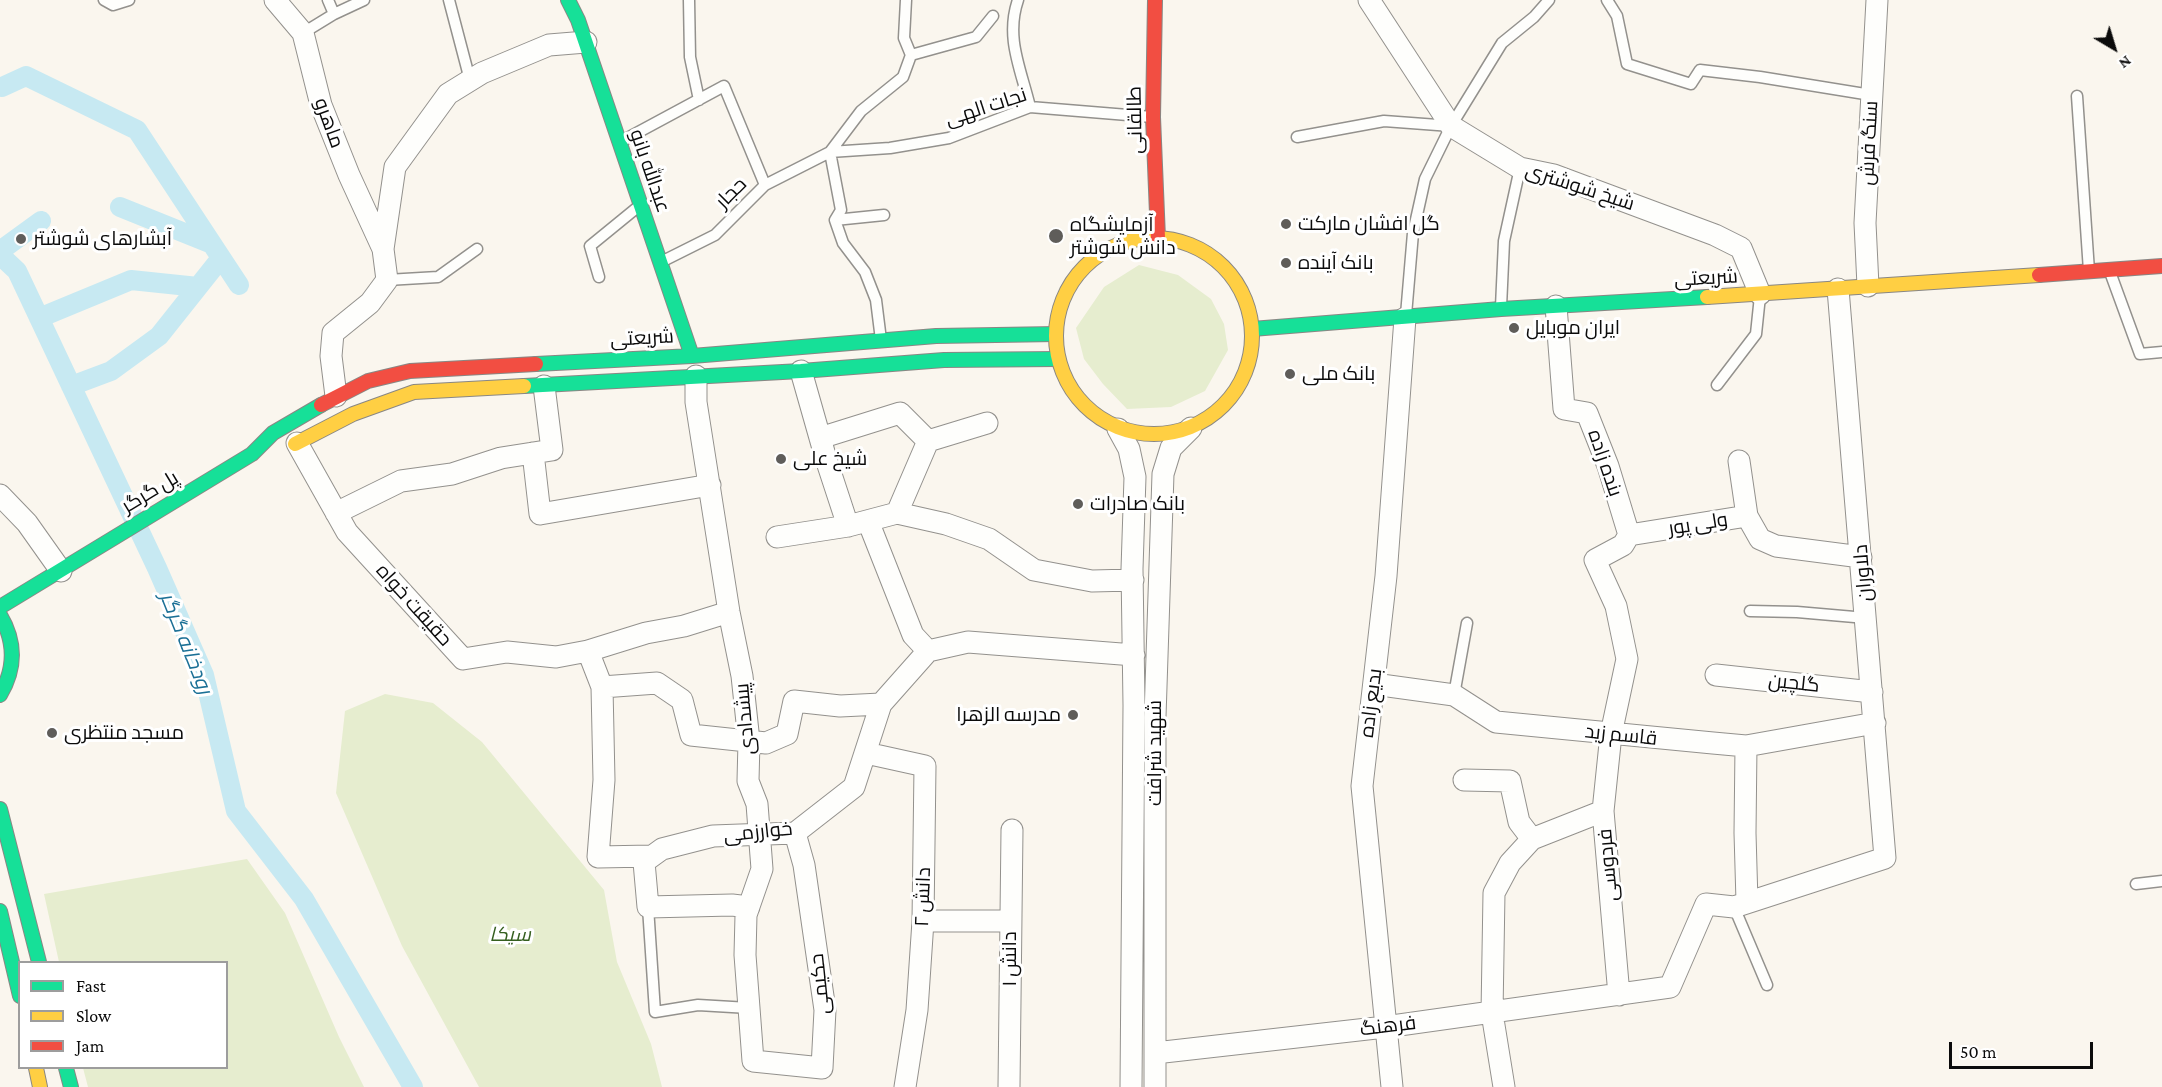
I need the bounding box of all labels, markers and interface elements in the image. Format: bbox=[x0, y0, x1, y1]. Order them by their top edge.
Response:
north arrow bbox=[2084, 18, 2144, 78]
text: N bbox=[2116, 53, 2135, 73]
street label: نجات الهی bbox=[942, 83, 1030, 131]
street label: طالقانی bbox=[1122, 86, 1148, 154]
street label: ماهرو bbox=[309, 95, 349, 151]
street label: سنگ فرش bbox=[1855, 100, 1883, 186]
street label: عبدالله بانو bbox=[625, 126, 675, 216]
street label: شیخ شوشتری bbox=[1522, 158, 1638, 216]
street label: حجار bbox=[710, 172, 752, 214]
place label: گل افشان مارکت bbox=[1298, 212, 1440, 236]
place label: آزمایشگاه دانش شوشتر bbox=[1070, 213, 1176, 260]
marker: گل افشان مارکت bbox=[1279, 217, 1293, 231]
place label: آبشارهای شوشتر bbox=[33, 227, 172, 251]
marker: آزمایشگاه دانش شوشتر bbox=[1047, 227, 1065, 245]
marker: آبشارهای شوشتر bbox=[14, 232, 28, 246]
place label: بانک آینده bbox=[1298, 251, 1374, 275]
marker: بانک آینده bbox=[1279, 256, 1293, 270]
street label: شریعتی bbox=[1674, 264, 1738, 292]
place label: ایران موبایل bbox=[1526, 316, 1620, 340]
marker: ایران موبایل bbox=[1507, 321, 1521, 335]
street label: شریعتی bbox=[610, 324, 674, 352]
place label: بانک ملی bbox=[1302, 362, 1375, 386]
marker: بانک ملی bbox=[1283, 367, 1297, 381]
street label: بنده زاده bbox=[1582, 426, 1628, 500]
place label: شیخ علی bbox=[793, 447, 867, 471]
marker: شیخ علی bbox=[774, 452, 788, 466]
street label: پل گرگر bbox=[117, 466, 183, 518]
place label: بانک صادرات bbox=[1090, 492, 1185, 516]
marker: بانک صادرات bbox=[1071, 497, 1085, 511]
street label: ولی پور bbox=[1666, 507, 1730, 541]
street label: دلاوران bbox=[1849, 543, 1877, 603]
street label: حقیقت خواه bbox=[371, 559, 457, 651]
water label: رودخانه گرگر bbox=[154, 588, 218, 698]
street label: بدیع زاده bbox=[1355, 667, 1387, 739]
street label: گلچین bbox=[1767, 668, 1821, 698]
street label: پیشدادی bbox=[730, 682, 760, 756]
street label: شهید شرافت bbox=[1143, 700, 1167, 806]
place label: مدرسه الزهرا bbox=[956, 703, 1061, 727]
marker: مدرسه الزهرا bbox=[1066, 708, 1080, 722]
street label: قاسم زید bbox=[1584, 719, 1658, 751]
place label: مسجد منتظری bbox=[64, 721, 184, 745]
marker: مسجد منتظری bbox=[45, 726, 59, 740]
street label: خوارزمی bbox=[722, 816, 794, 848]
street label: فردوسی bbox=[1593, 828, 1623, 902]
street label: دانش ۲ bbox=[910, 867, 936, 927]
park label: سیکا bbox=[489, 923, 531, 947]
street label: دانش ۱ bbox=[998, 931, 1022, 987]
street label: حکیمی bbox=[805, 952, 835, 1016]
legend bbox=[18, 961, 228, 1069]
text: Fast bbox=[76, 976, 106, 996]
text: Slow bbox=[76, 1006, 111, 1026]
street label: فرهنگ bbox=[1359, 1011, 1417, 1041]
scale bar bbox=[1952, 1030, 2096, 1068]
text: Jam bbox=[76, 1036, 104, 1056]
text: 50 m bbox=[1960, 1042, 1997, 1062]

